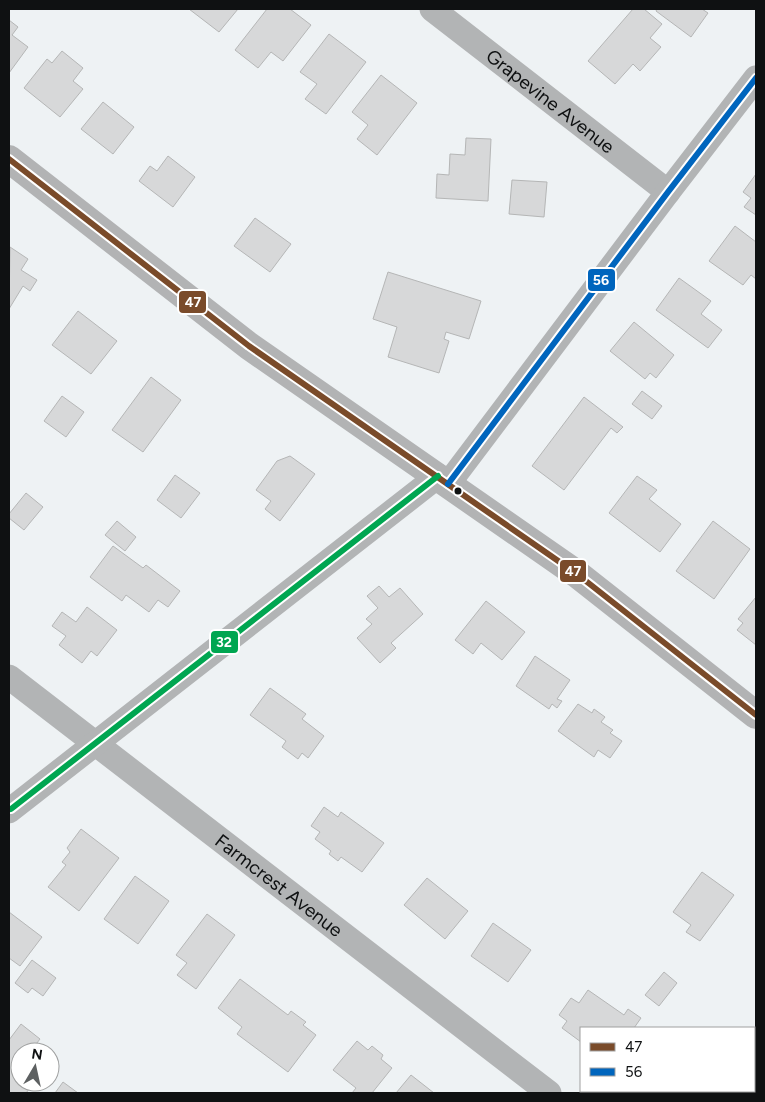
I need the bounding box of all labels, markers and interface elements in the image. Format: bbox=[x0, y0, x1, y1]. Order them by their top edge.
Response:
street label: Grapevine Avenue bbox=[482, 44, 619, 158]
line badge: 56 bbox=[587, 268, 616, 292]
text: 56 bbox=[593, 272, 609, 289]
line badge: 47 bbox=[178, 290, 207, 314]
text: 47 bbox=[185, 294, 202, 311]
unlabelled marker bbox=[453, 486, 463, 496]
line badge: 47 bbox=[559, 559, 587, 583]
text: 47 bbox=[565, 563, 582, 580]
line badge: 32 bbox=[210, 630, 239, 654]
text: 32 bbox=[216, 634, 232, 651]
street label: Farmcrest Avenue bbox=[211, 829, 347, 941]
legend bbox=[580, 1027, 755, 1092]
text: 47 bbox=[625, 1038, 642, 1056]
north arrow bbox=[10, 1042, 60, 1092]
text: N bbox=[30, 1045, 44, 1064]
text: 56 bbox=[625, 1063, 643, 1081]

